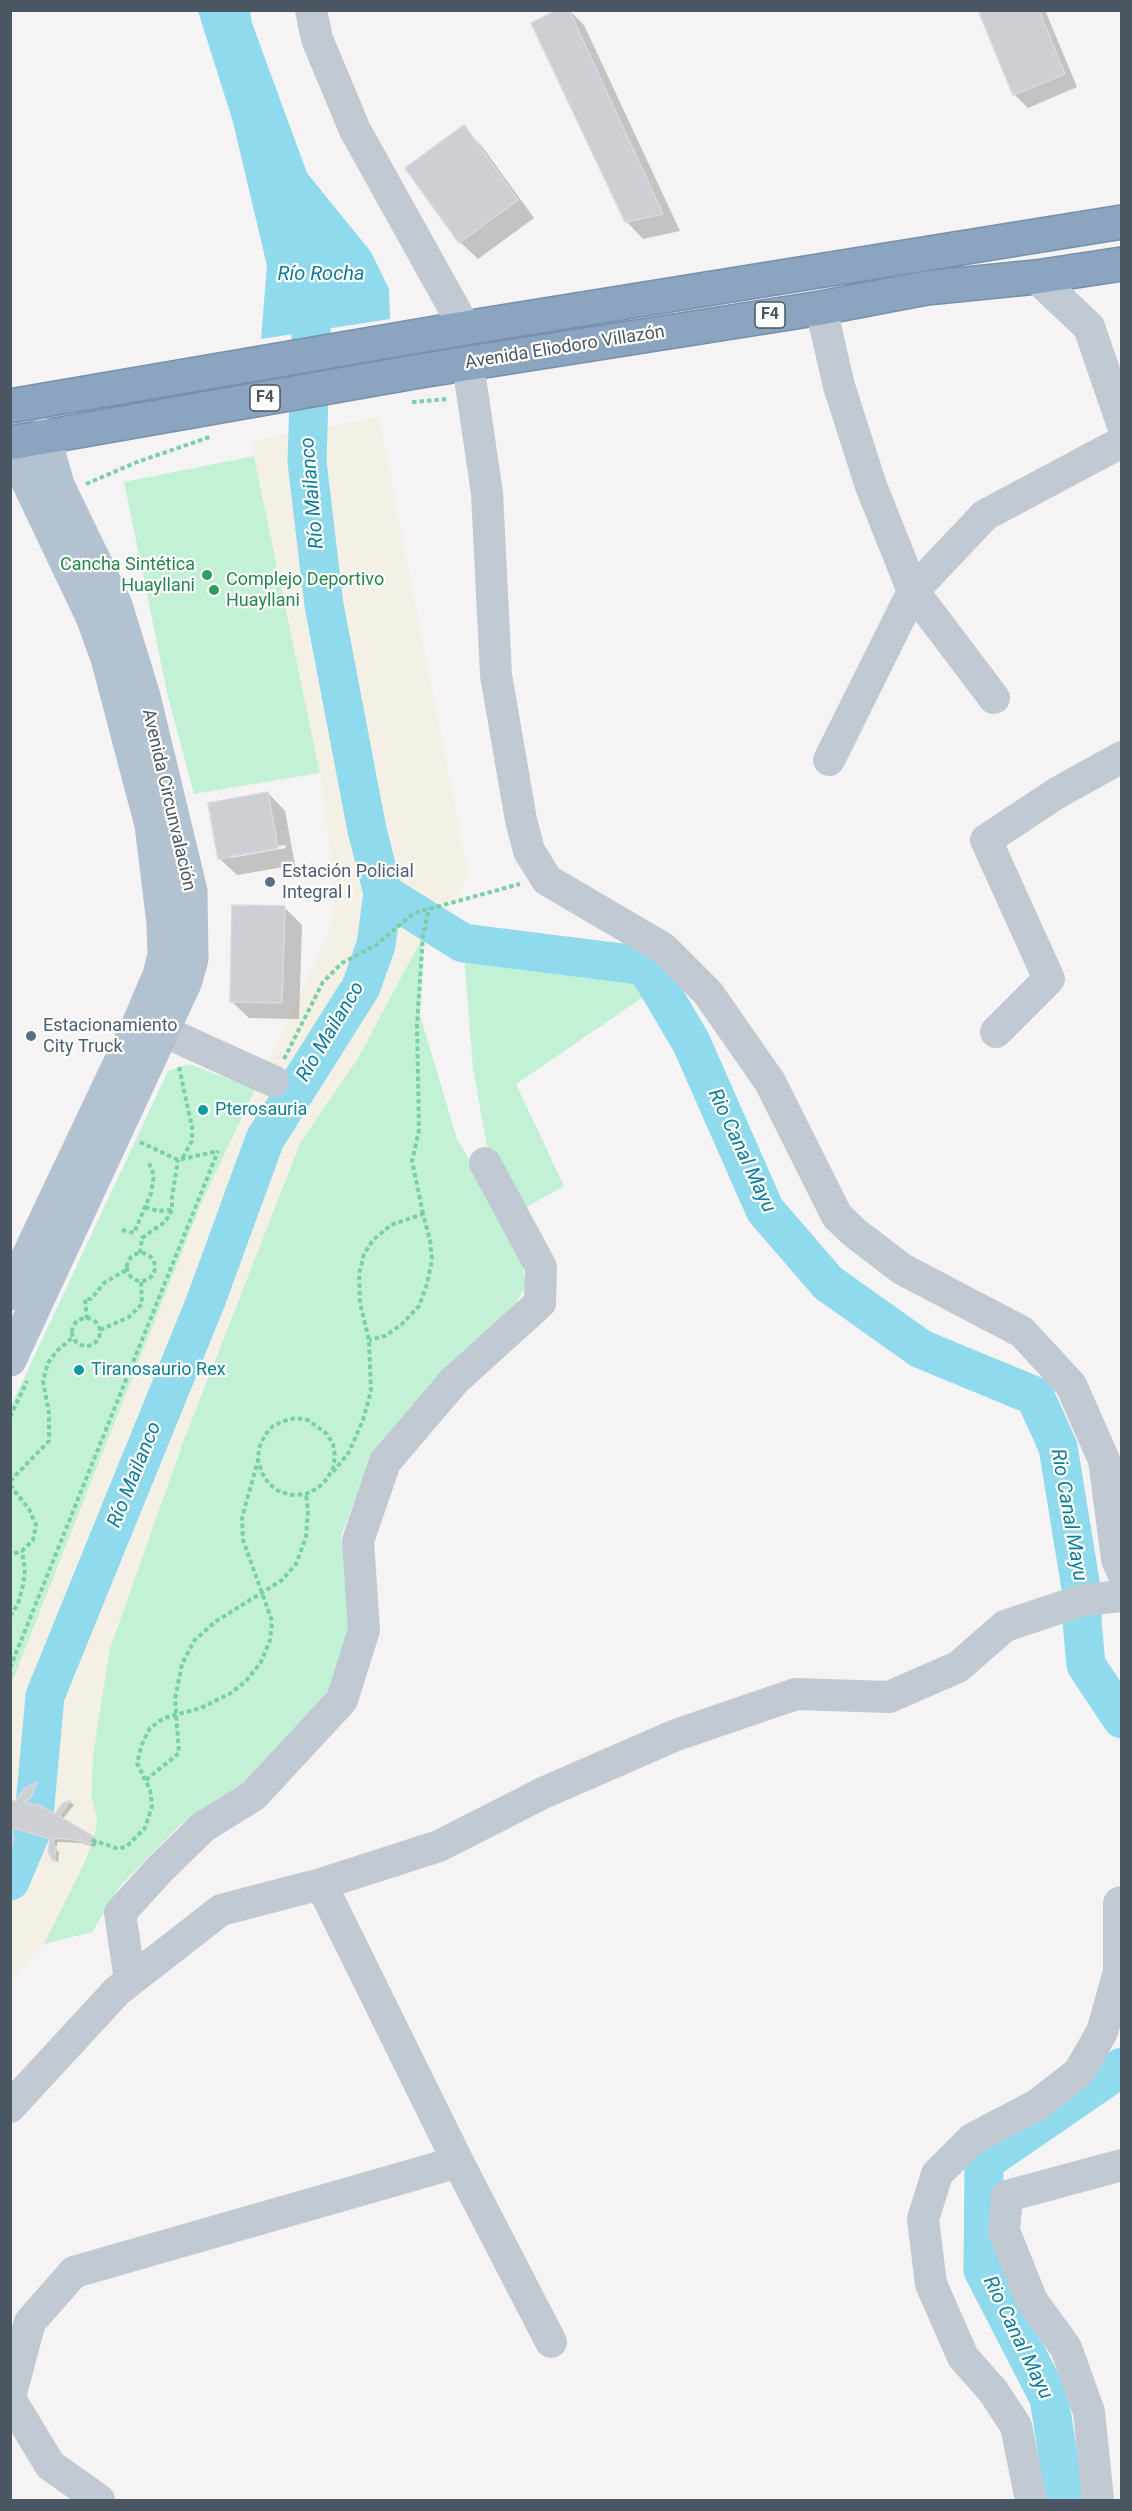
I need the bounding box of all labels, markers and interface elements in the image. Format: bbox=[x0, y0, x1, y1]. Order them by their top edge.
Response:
water label: Río Rocha bbox=[277, 263, 365, 287]
road number: F4 bbox=[755, 302, 785, 328]
street label: Avenida Eliodoro Villazón bbox=[464, 322, 666, 374]
road number: F4 bbox=[250, 385, 280, 411]
water label: Río Mailanco bbox=[296, 436, 330, 550]
place label: Cancha Sintética Huayllani bbox=[60, 554, 195, 596]
marker: Cancha Sintética Huayllani bbox=[200, 568, 214, 582]
place label: Complejo Deportivo Huayllani bbox=[226, 569, 384, 612]
marker: Complejo Deportivo Huayllani bbox=[207, 583, 221, 597]
street label: Avenida Circunvalación bbox=[137, 707, 199, 893]
place label: Estación Policial Integral I bbox=[282, 861, 414, 904]
marker: Estación Policial Integral I bbox=[263, 875, 277, 889]
water label: Río Mailanco bbox=[292, 978, 370, 1086]
place label: Estacionamiento City Truck bbox=[43, 1015, 178, 1058]
marker: Estacionamiento City Truck bbox=[24, 1029, 38, 1043]
water label: Rio Canal Mayu bbox=[702, 1085, 780, 1217]
place label: Pterosauria bbox=[215, 1099, 307, 1121]
marker: Pterosauria bbox=[196, 1103, 210, 1117]
place label: Tiranosaurio Rex bbox=[91, 1359, 226, 1381]
marker: Tiranosaurio Rex bbox=[72, 1363, 86, 1377]
water label: Río Mailanco bbox=[103, 1419, 167, 1531]
water label: Rio Canal Mayu bbox=[1045, 1447, 1091, 1583]
water label: Rio Canal Mayu bbox=[977, 2273, 1057, 2403]

